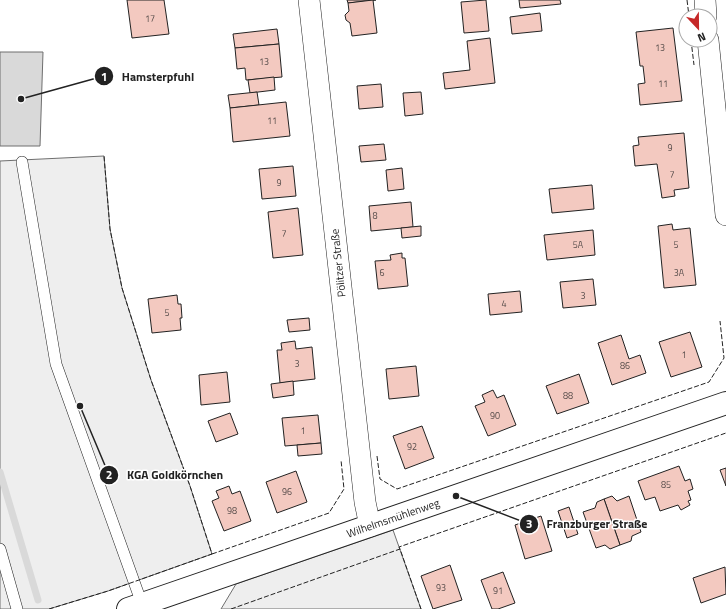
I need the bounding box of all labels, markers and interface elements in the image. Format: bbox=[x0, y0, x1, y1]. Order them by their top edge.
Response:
north arrow bbox=[678, 8, 718, 48]
house number: 17 bbox=[145, 12, 155, 25]
text: N bbox=[695, 28, 708, 46]
house number: 13 bbox=[655, 41, 665, 54]
house number: 13 bbox=[259, 55, 269, 68]
callout: Hamsterpfuhl bbox=[94, 64, 202, 88]
text: 1 bbox=[101, 67, 107, 86]
text: Hamsterpfuhl bbox=[122, 67, 194, 86]
house number: 11 bbox=[658, 77, 668, 90]
house number: 11 bbox=[267, 114, 277, 127]
house number: 9 bbox=[667, 141, 673, 154]
house number: 7 bbox=[669, 168, 675, 181]
house number: 9 bbox=[276, 176, 282, 189]
house number: 8 bbox=[372, 209, 378, 222]
house number: 7 bbox=[281, 227, 287, 240]
street label: Pölitzer Straße bbox=[326, 228, 350, 298]
house number: 5A bbox=[573, 238, 584, 251]
house number: 5 bbox=[673, 238, 679, 251]
house number: 6 bbox=[379, 266, 385, 279]
house number: 3A bbox=[674, 266, 685, 279]
house number: 3 bbox=[580, 289, 586, 302]
house number: 4 bbox=[501, 297, 507, 310]
house number: 5 bbox=[164, 306, 170, 319]
house number: 1 bbox=[681, 348, 687, 361]
house number: 3 bbox=[294, 357, 300, 370]
house number: 86 bbox=[620, 359, 630, 372]
house number: 88 bbox=[563, 389, 573, 402]
house number: 90 bbox=[490, 409, 500, 422]
house number: 1 bbox=[300, 424, 306, 437]
house number: 92 bbox=[407, 440, 417, 453]
callout: KGA Goldkörnchen bbox=[99, 463, 231, 487]
text: 2 bbox=[106, 465, 112, 484]
text: KGA Goldkörnchen bbox=[127, 465, 223, 484]
house number: 85 bbox=[661, 478, 671, 491]
house number: 96 bbox=[282, 485, 292, 498]
street label: Wilhelmsmühlenweg bbox=[344, 494, 442, 541]
house number: 98 bbox=[227, 504, 237, 517]
callout: Franzburger Straße bbox=[519, 512, 656, 536]
text: 3 bbox=[526, 514, 532, 533]
text: Franzburger Straße bbox=[547, 514, 648, 533]
house number: 93 bbox=[436, 581, 446, 594]
house number: 91 bbox=[493, 584, 503, 597]

